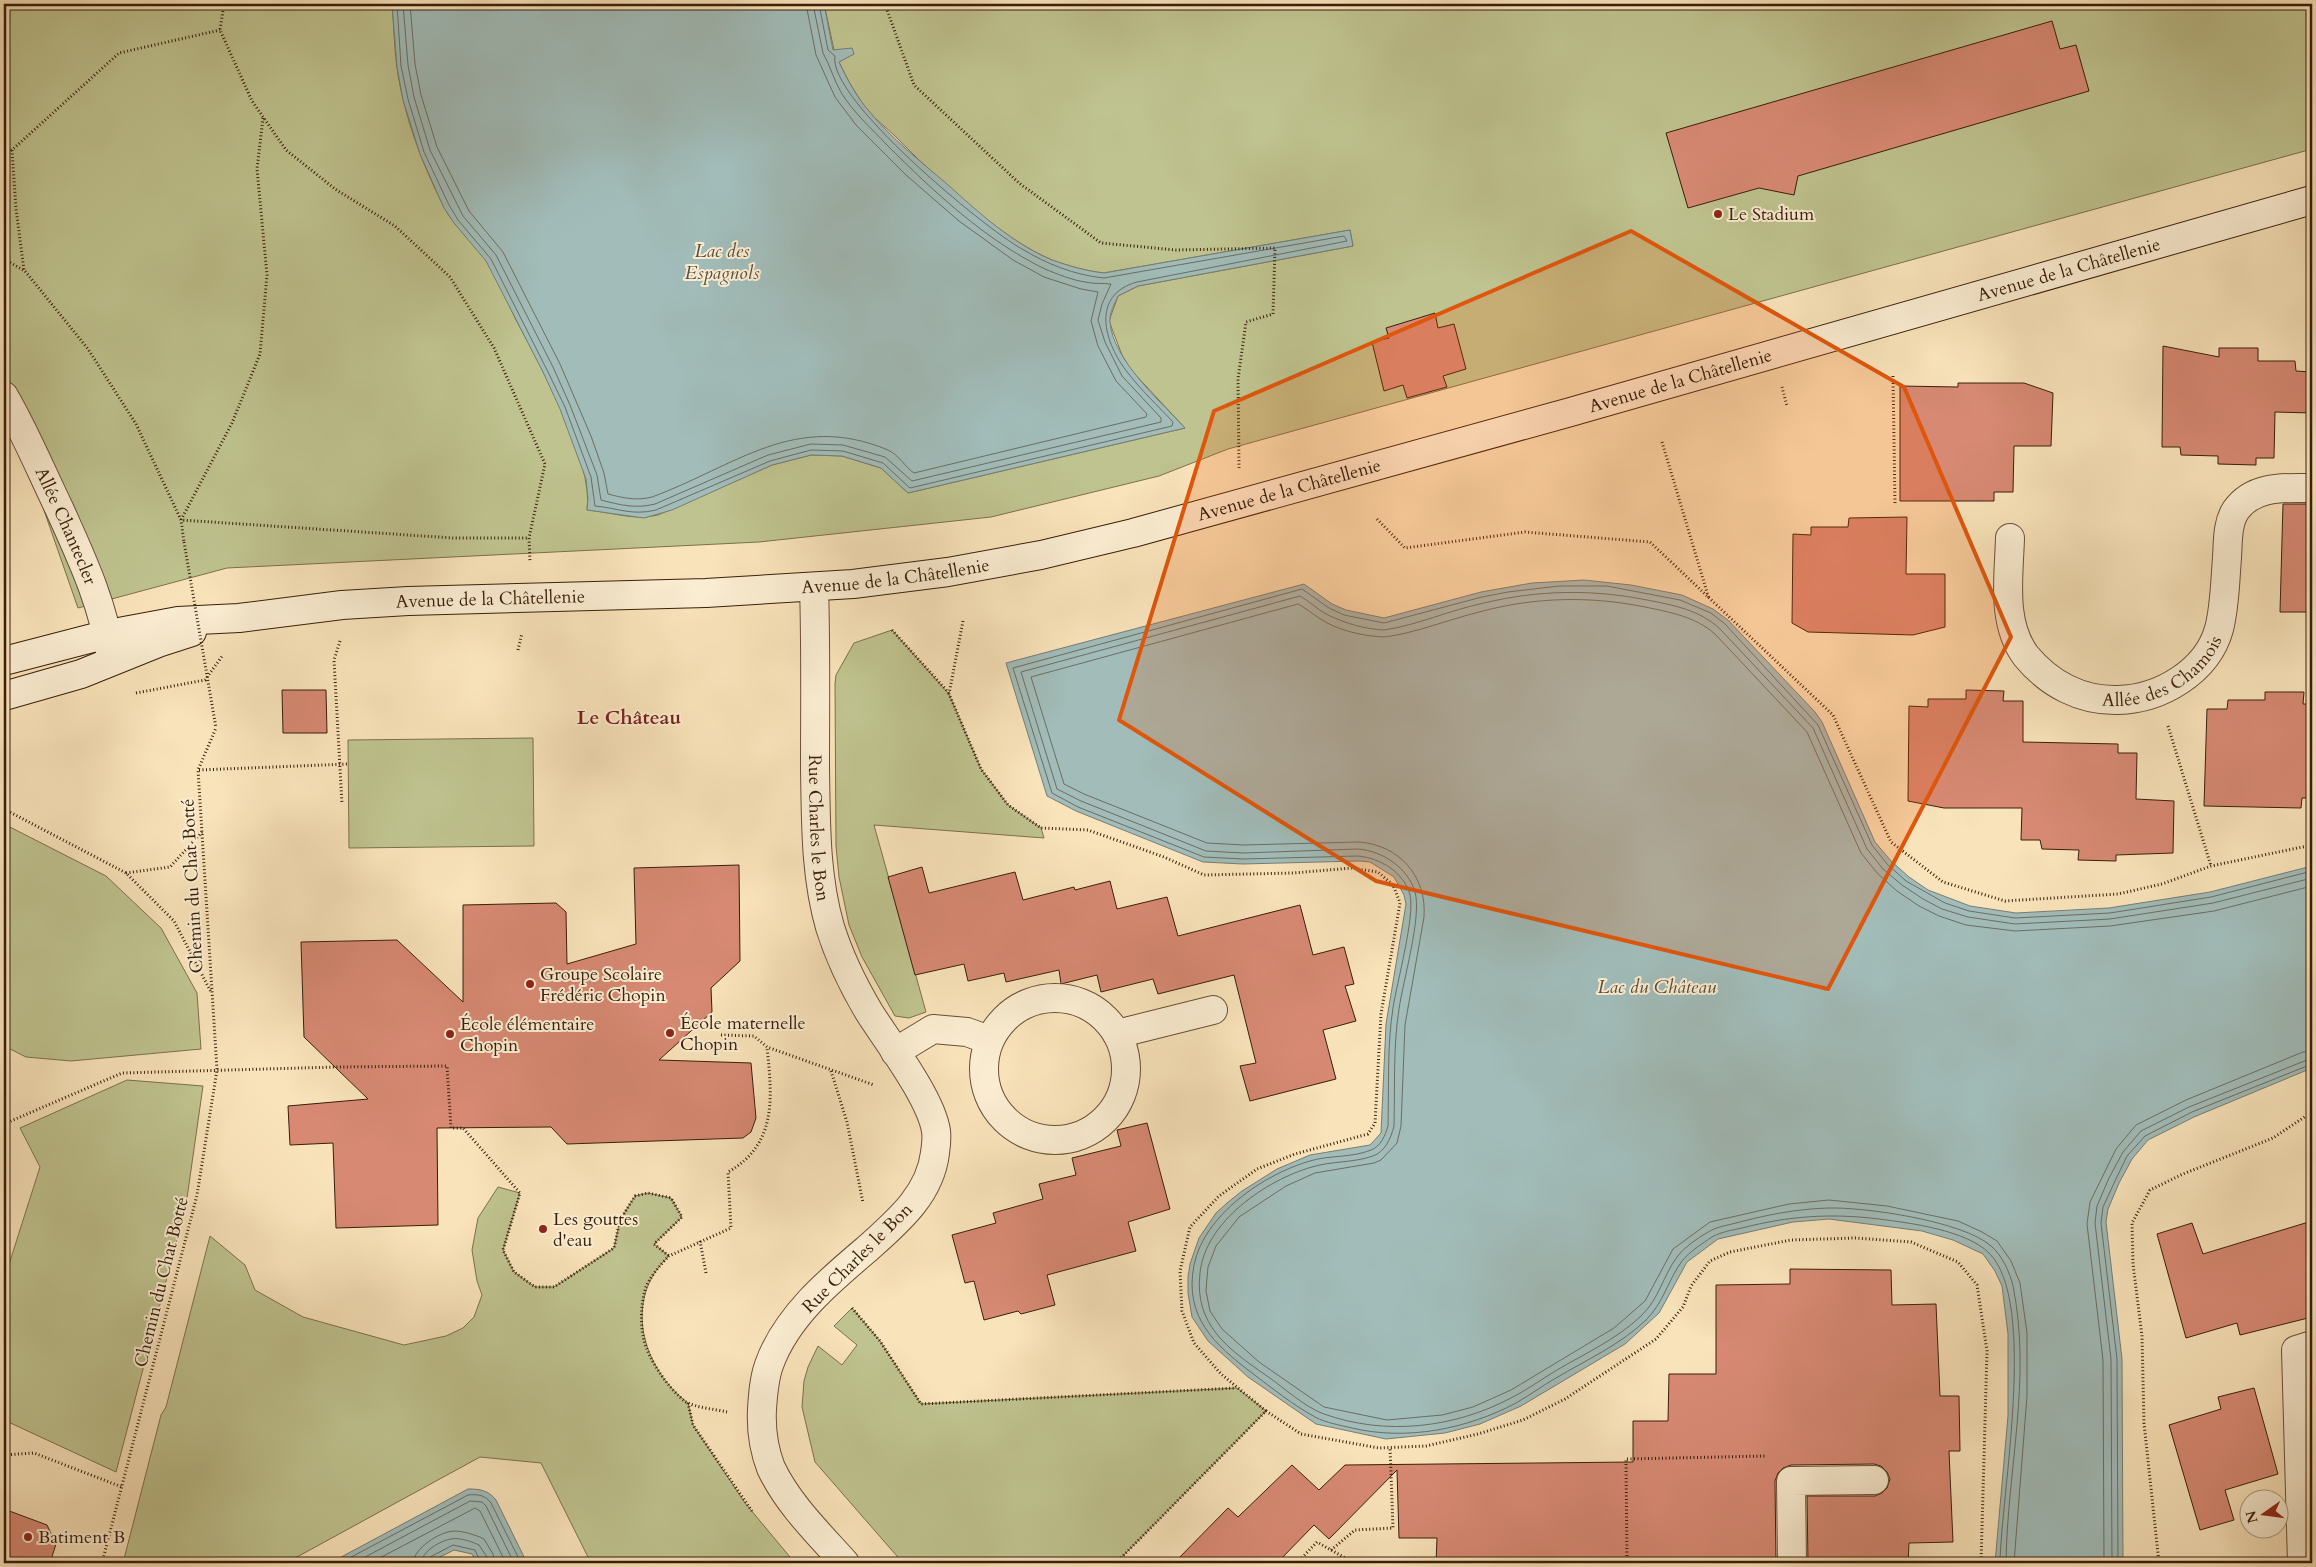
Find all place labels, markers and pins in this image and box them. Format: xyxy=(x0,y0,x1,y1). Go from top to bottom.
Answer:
place label: Le Stadium xyxy=(1728,202,1815,227)
marker: Le Stadium xyxy=(1712,208,1724,220)
place label: Groupe Scolaire Frédéric Chopin xyxy=(540,962,666,1008)
marker: Groupe Scolaire Frédéric Chopin xyxy=(524,978,536,990)
place label: École maternelle Chopin xyxy=(680,1011,806,1057)
place label: École élémentaire Chopin xyxy=(460,1012,594,1058)
marker: École maternelle Chopin xyxy=(664,1027,676,1039)
marker: École élémentaire Chopin xyxy=(444,1028,456,1040)
place label: Les gouttes d'eau xyxy=(553,1207,638,1253)
marker: Les gouttes d'eau xyxy=(537,1223,549,1235)
place label: Batiment B xyxy=(38,1525,125,1550)
marker: Batiment B xyxy=(22,1531,34,1543)

